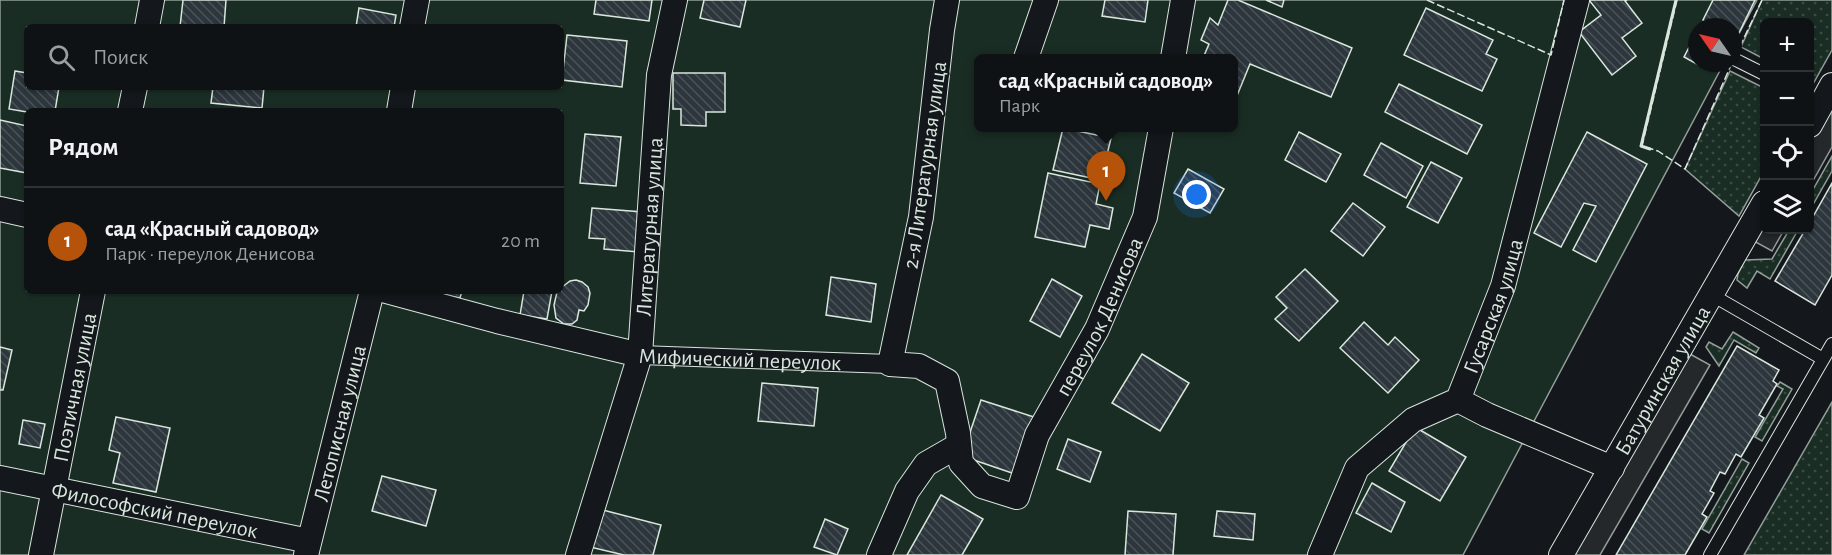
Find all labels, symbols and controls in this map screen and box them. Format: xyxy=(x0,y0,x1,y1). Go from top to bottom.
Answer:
north arrow xyxy=(1688,18,1742,72)
map controls xyxy=(1760,18,1814,234)
button: + xyxy=(1760,18,1814,72)
search box xyxy=(24,24,564,90)
icon: search xyxy=(45,41,78,74)
text: Поиск xyxy=(93,46,148,68)
popup xyxy=(974,54,1238,132)
street label: 2-я Литературная улица xyxy=(900,60,950,270)
text: сад «Красный садовод» xyxy=(999,70,1213,92)
button: − xyxy=(1760,72,1814,126)
text: Парк xyxy=(999,96,1040,116)
button: locate xyxy=(1760,126,1814,180)
text: Рядом xyxy=(48,134,119,160)
street label: Литературная улица xyxy=(633,137,667,317)
pin: 1 xyxy=(1086,152,1126,201)
your location xyxy=(1182,180,1211,209)
button: layers xyxy=(1760,180,1814,234)
text: сад «Красный садовод» xyxy=(105,218,319,240)
text: 1 xyxy=(64,231,71,251)
text: 20 m xyxy=(501,231,540,251)
street label: переулок Денисова xyxy=(1052,234,1147,400)
street label: Гусарская улица xyxy=(1460,236,1527,377)
text: Парк · переулок Денисова xyxy=(105,244,315,264)
street label: Батуринская улица xyxy=(1611,302,1714,459)
street label: Поэтичная улица xyxy=(50,311,100,464)
street label: Летописная улица xyxy=(310,343,370,504)
street label: Мифический переулок xyxy=(638,345,842,374)
street label: Философский переулок xyxy=(50,479,260,542)

